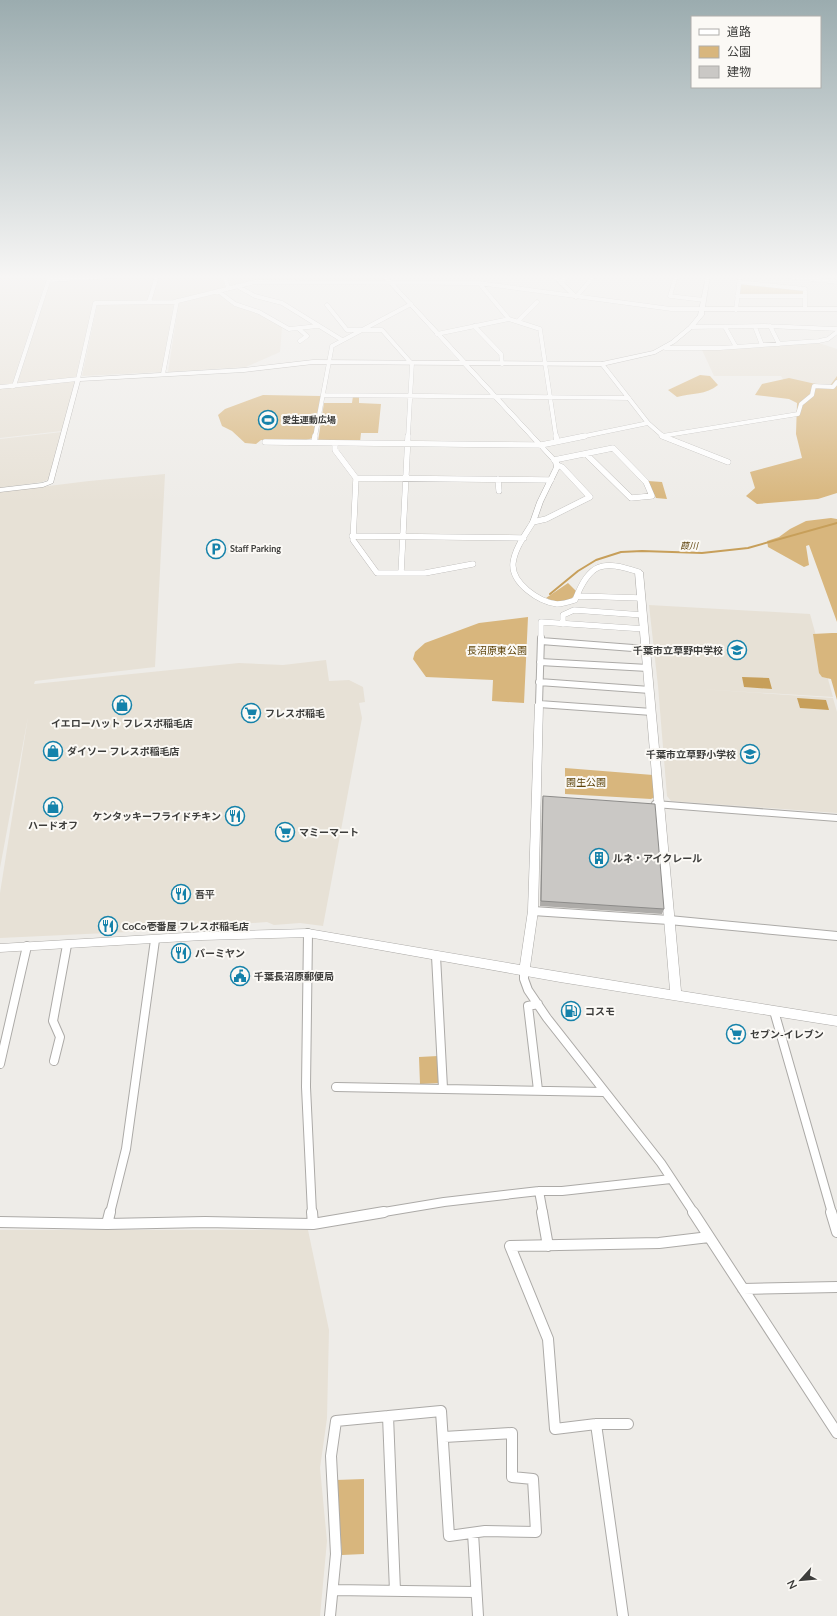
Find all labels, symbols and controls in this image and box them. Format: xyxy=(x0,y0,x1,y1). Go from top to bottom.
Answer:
legend xyxy=(691,16,821,88)
text: 道路 xyxy=(727,24,751,39)
text: 公園 xyxy=(727,44,751,59)
text: 建物 xyxy=(727,64,751,79)
sports icon: 愛生運動広場 xyxy=(257,409,279,431)
place label: 愛生運動広場 xyxy=(282,414,336,425)
parking icon: Staff Parking xyxy=(205,538,227,560)
water label: 葭川 xyxy=(680,540,699,551)
place label: Staff Parking xyxy=(230,543,281,554)
school or university icon: 千葉市立草野中学校 xyxy=(726,639,748,661)
park label: 長沼原東公園 xyxy=(467,644,527,656)
place label: 千葉市立草野中学校 xyxy=(633,644,723,656)
shop icon: イエローハット フレスポ稲毛店 xyxy=(111,694,133,716)
supermarket icon: フレスポ稲毛 xyxy=(240,702,262,724)
place label: フレスポ稲毛 xyxy=(265,707,325,719)
place label: イエローハット フレスポ稲毛店 xyxy=(51,717,193,729)
shop icon: ダイソー フレスポ稲毛店 xyxy=(42,740,64,762)
school or university icon: 千葉市立草野小学校 xyxy=(739,743,761,765)
place label: ダイソー フレスポ稲毛店 xyxy=(67,745,179,757)
place label: 千葉市立草野小学校 xyxy=(646,748,736,760)
park label: 園生公園 xyxy=(566,776,606,788)
shop icon: ハードオフ xyxy=(42,796,64,818)
restaurant icon: ケンタッキーフライドチキン xyxy=(224,805,246,827)
place label: ケンタッキーフライドチキン xyxy=(92,810,221,822)
place label: ハードオフ xyxy=(28,819,78,831)
supermarket icon: マミーマート xyxy=(274,821,296,843)
place label: マミーマート xyxy=(299,826,359,838)
building icon: ルネ・アイクレール xyxy=(588,847,610,869)
place label: ルネ・アイクレール xyxy=(613,852,702,864)
restaurant icon: 吾平 xyxy=(170,883,192,905)
place label: 吾平 xyxy=(195,888,215,900)
restaurant icon: CoCo壱番屋 フレスポ稲毛店 xyxy=(97,915,119,937)
place label: CoCo壱番屋 フレスポ稲毛店 xyxy=(122,920,249,932)
restaurant icon: バーミヤン xyxy=(170,942,192,964)
place label: バーミヤン xyxy=(195,947,245,959)
public building icon: 千葉長沼原郵便局 xyxy=(229,965,251,987)
place label: 千葉長沼原郵便局 xyxy=(254,970,334,982)
fuel station icon: コスモ xyxy=(560,1000,582,1022)
place label: コスモ xyxy=(585,1005,615,1017)
supermarket icon: セブン-イレブン xyxy=(725,1023,747,1045)
place label: セブン-イレブン xyxy=(750,1028,824,1040)
north arrow xyxy=(781,1560,821,1600)
text: N xyxy=(784,1578,799,1591)

